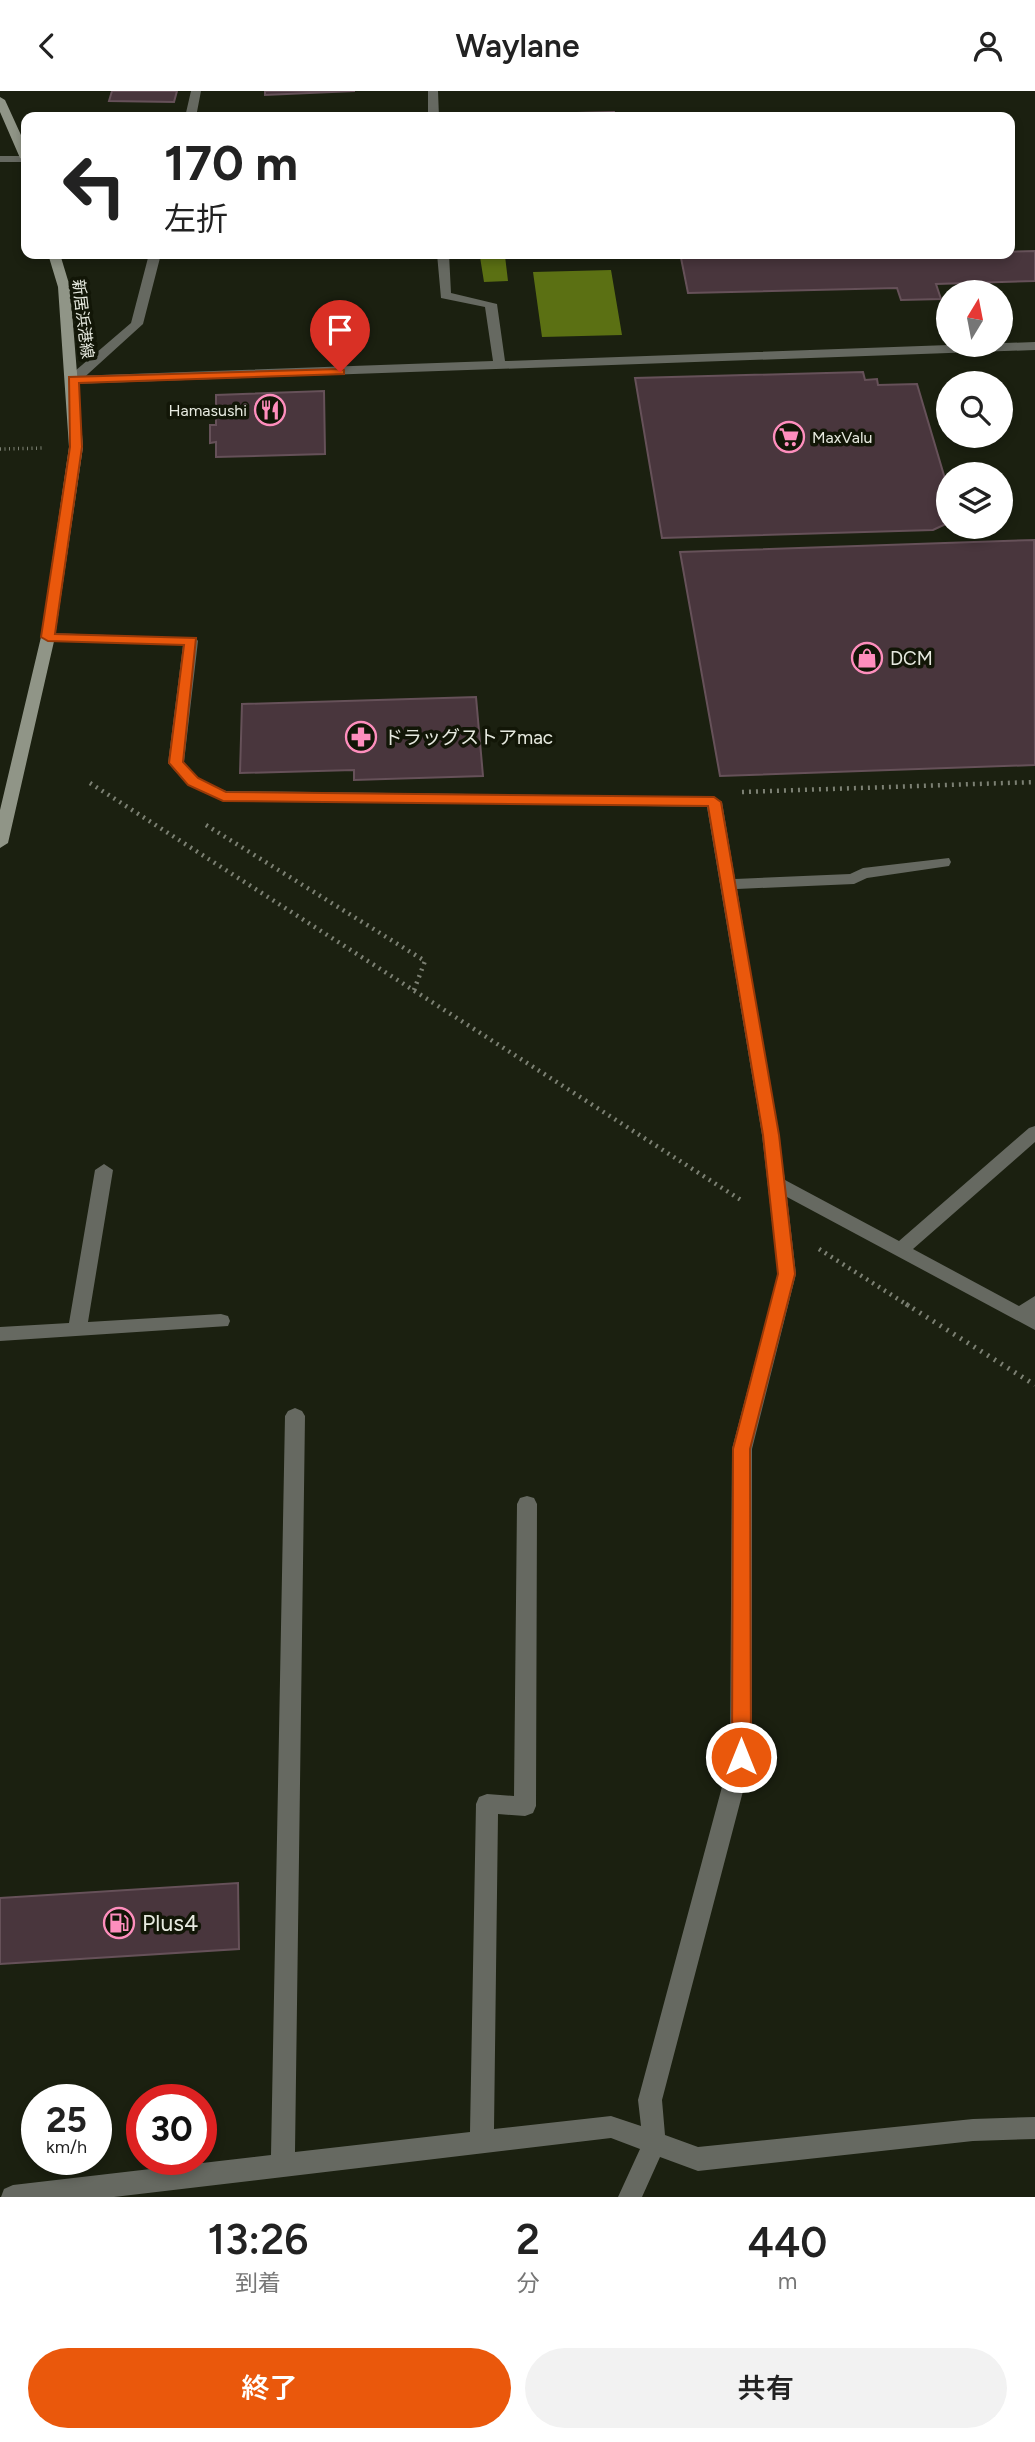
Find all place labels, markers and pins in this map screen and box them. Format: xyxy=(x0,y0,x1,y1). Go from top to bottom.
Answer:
pin xyxy=(310,300,370,372)
restaurant icon: Hamasushi xyxy=(253,393,287,427)
place label: Hamasushi xyxy=(169,401,247,420)
supermarket icon: MaxValu xyxy=(772,420,806,454)
place label: MaxValu xyxy=(812,428,872,447)
shop icon: DCM xyxy=(850,641,884,675)
place label: DCM xyxy=(890,647,933,670)
pharmacy icon: ドラッグストアmac xyxy=(344,720,378,754)
place label: ドラッグストアmac xyxy=(384,726,553,749)
fuel station icon: Plus4 xyxy=(102,1906,136,1940)
place label: Plus4 xyxy=(142,1909,198,1937)

